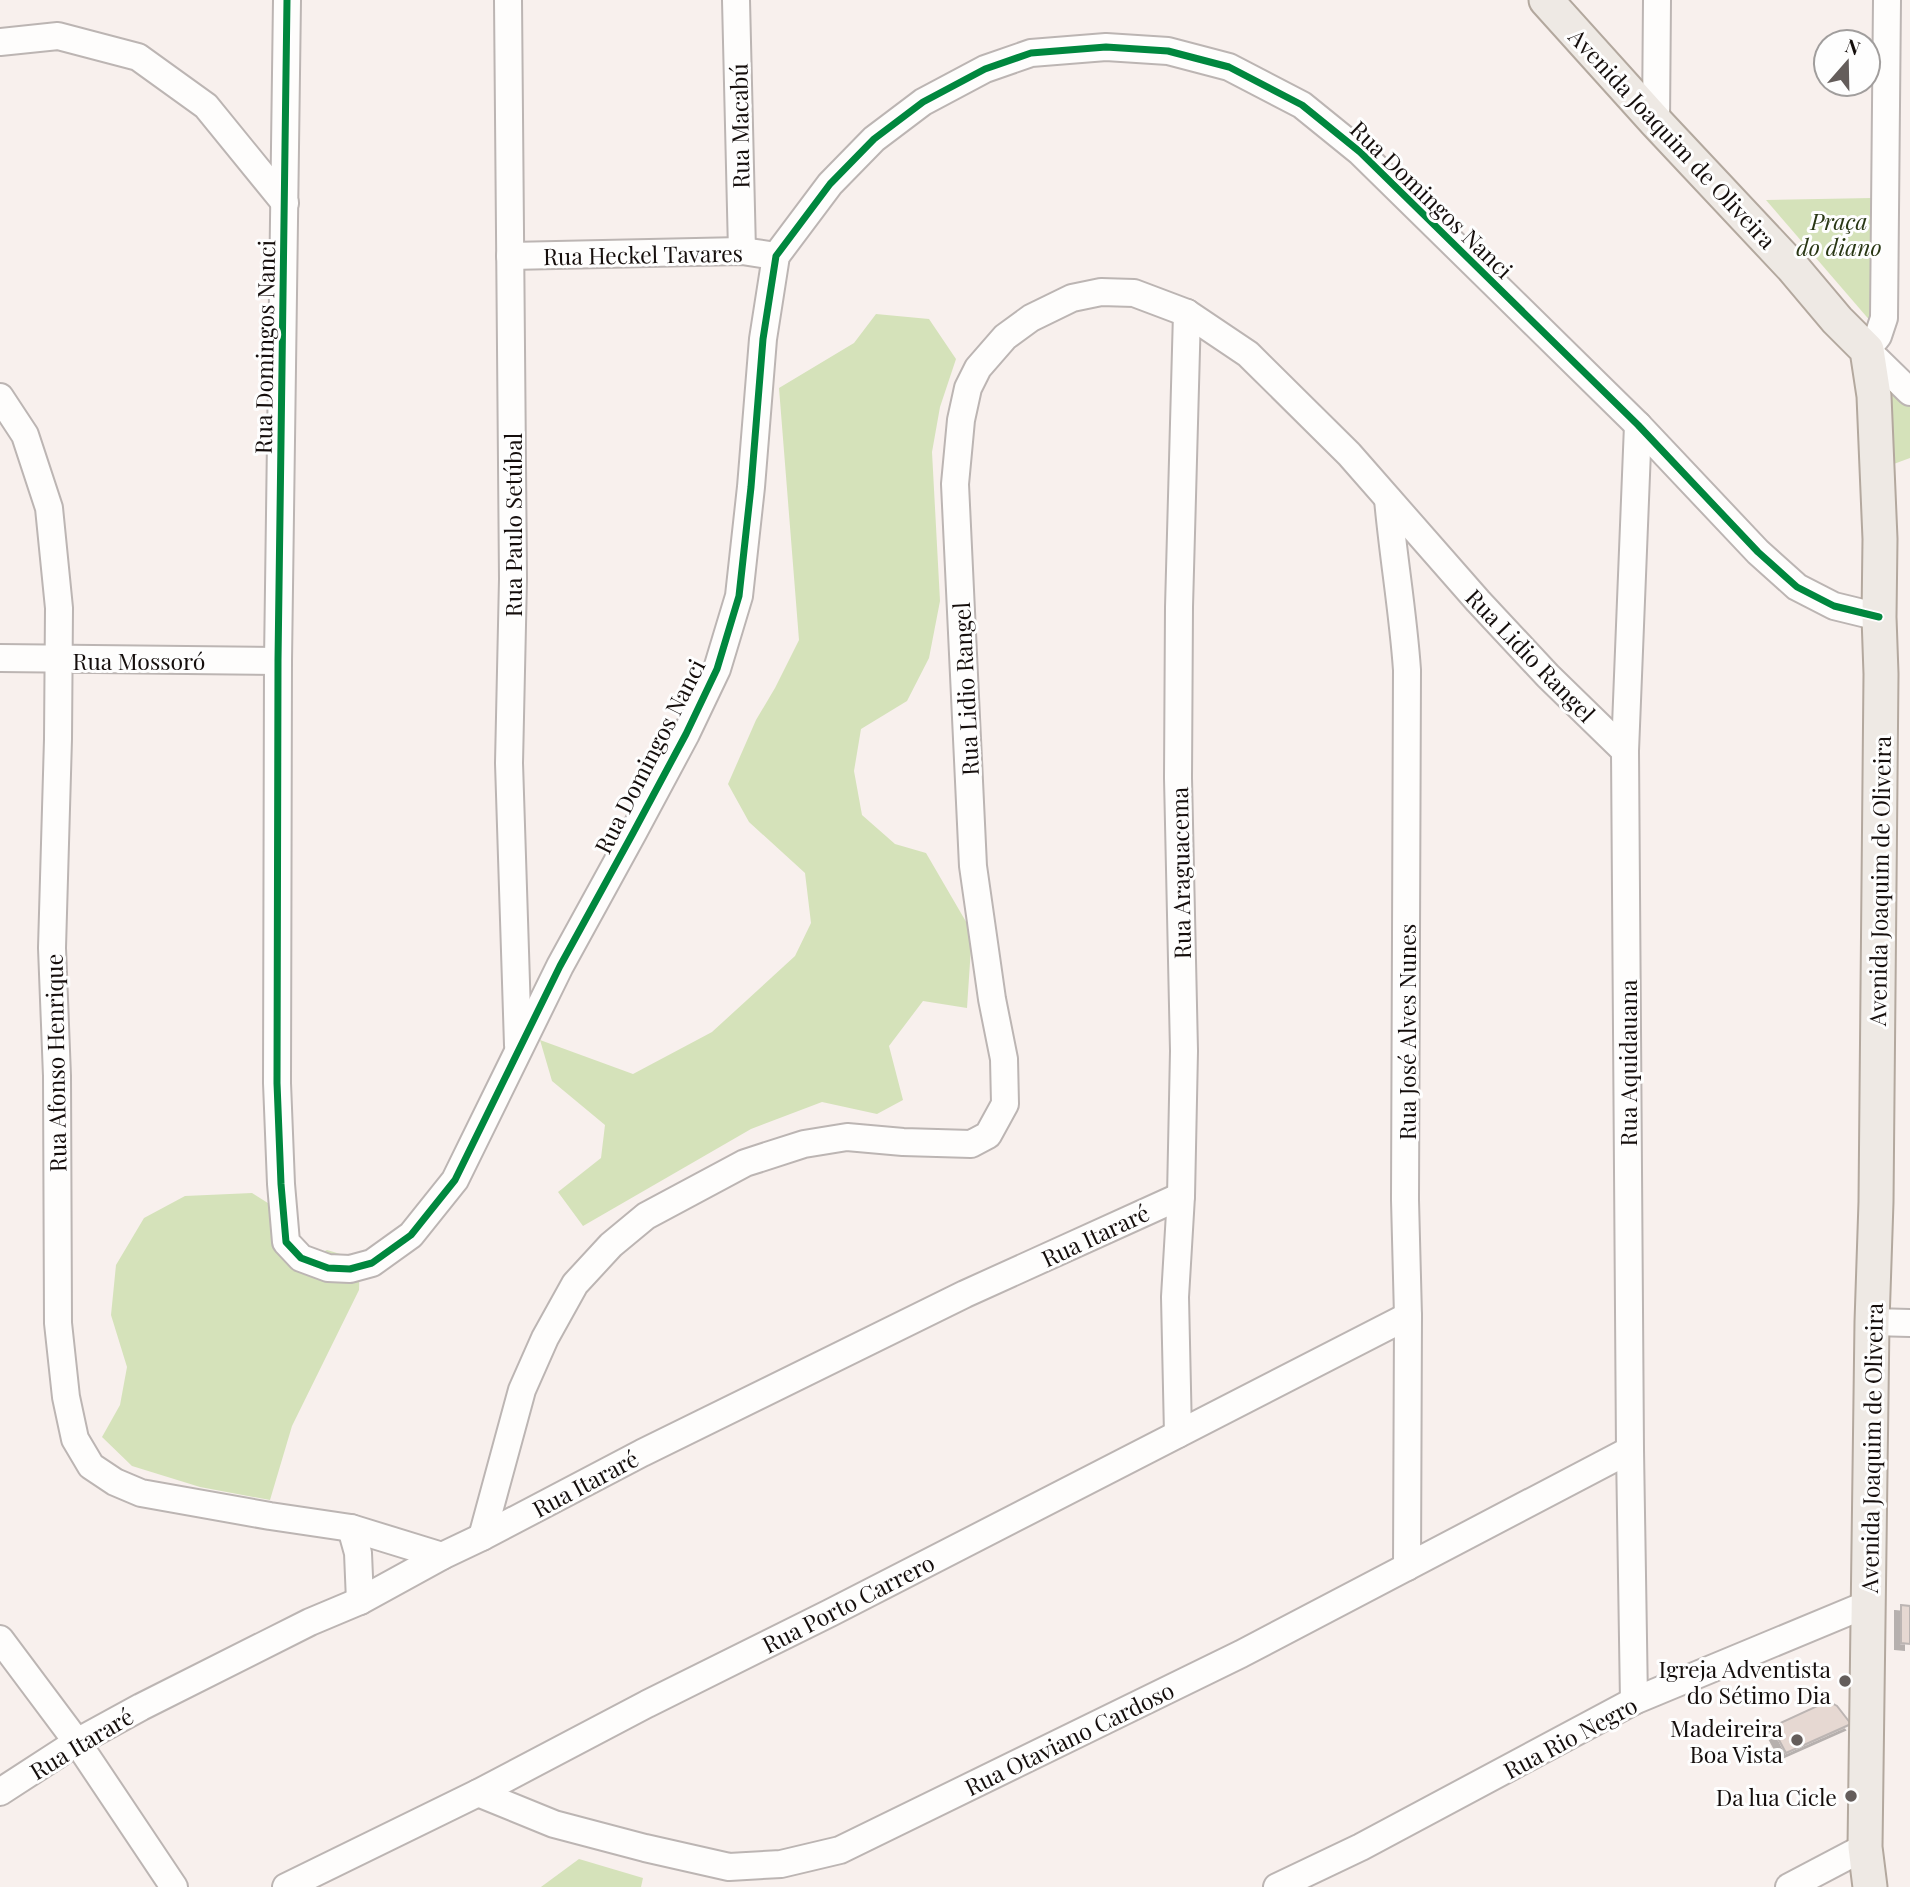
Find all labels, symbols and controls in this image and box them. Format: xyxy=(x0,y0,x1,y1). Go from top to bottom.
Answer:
street label: Avenida Joaquim de Oliveira xyxy=(1562,21,1784,255)
north arrow xyxy=(1812,28,1882,98)
text: N xyxy=(1842,32,1864,61)
street label: Rua Macabú xyxy=(722,63,756,189)
street label: Rua Domingos Nanci xyxy=(1344,113,1520,285)
park label: Praça do diano xyxy=(1796,205,1882,262)
street label: Rua Heckel Tavares xyxy=(543,237,743,271)
street label: Rua Domingos Nanci xyxy=(247,239,281,454)
street label: Rua Paulo Setúbal xyxy=(497,432,528,617)
street label: Rua Lidio Rangel xyxy=(1459,582,1603,729)
street label: Rua Lidio Rangel xyxy=(945,601,985,777)
street label: Rua Mossoró xyxy=(73,645,205,676)
street label: Rua Domingos Nanci xyxy=(587,653,712,859)
street label: Avenida Joaquim de Oliveira xyxy=(1861,735,1897,1027)
street label: Rua Araguacema xyxy=(1163,786,1197,959)
street label: Rua José Alves Nunes xyxy=(1391,924,1422,1140)
street label: Rua Afonso Henrique xyxy=(38,954,72,1172)
street label: Rua Aquidauana xyxy=(1612,979,1643,1146)
street label: Rua Itararé xyxy=(1036,1197,1154,1273)
street label: Avenida Joaquim de Oliveira xyxy=(1853,1302,1889,1594)
street label: Rua Itararé xyxy=(527,1442,643,1524)
street label: Rua Porto Carrero xyxy=(757,1546,939,1660)
place label: Igreja Adventista do Sétimo Dia xyxy=(1659,1653,1832,1710)
marker: Igreja Adventista do Sétimo Dia xyxy=(1837,1673,1853,1689)
street label: Rua Otaviano Cardoso xyxy=(959,1674,1179,1802)
street label: Rua Rio Negro xyxy=(1498,1689,1642,1785)
street label: Rua Itararé xyxy=(24,1700,138,1786)
place label: Madeireira Boa Vista xyxy=(1670,1712,1784,1769)
marker: Madeireira Boa Vista xyxy=(1789,1732,1805,1748)
place label: Da lua Cicle xyxy=(1716,1781,1837,1812)
marker: Da lua Cicle xyxy=(1843,1788,1859,1804)

